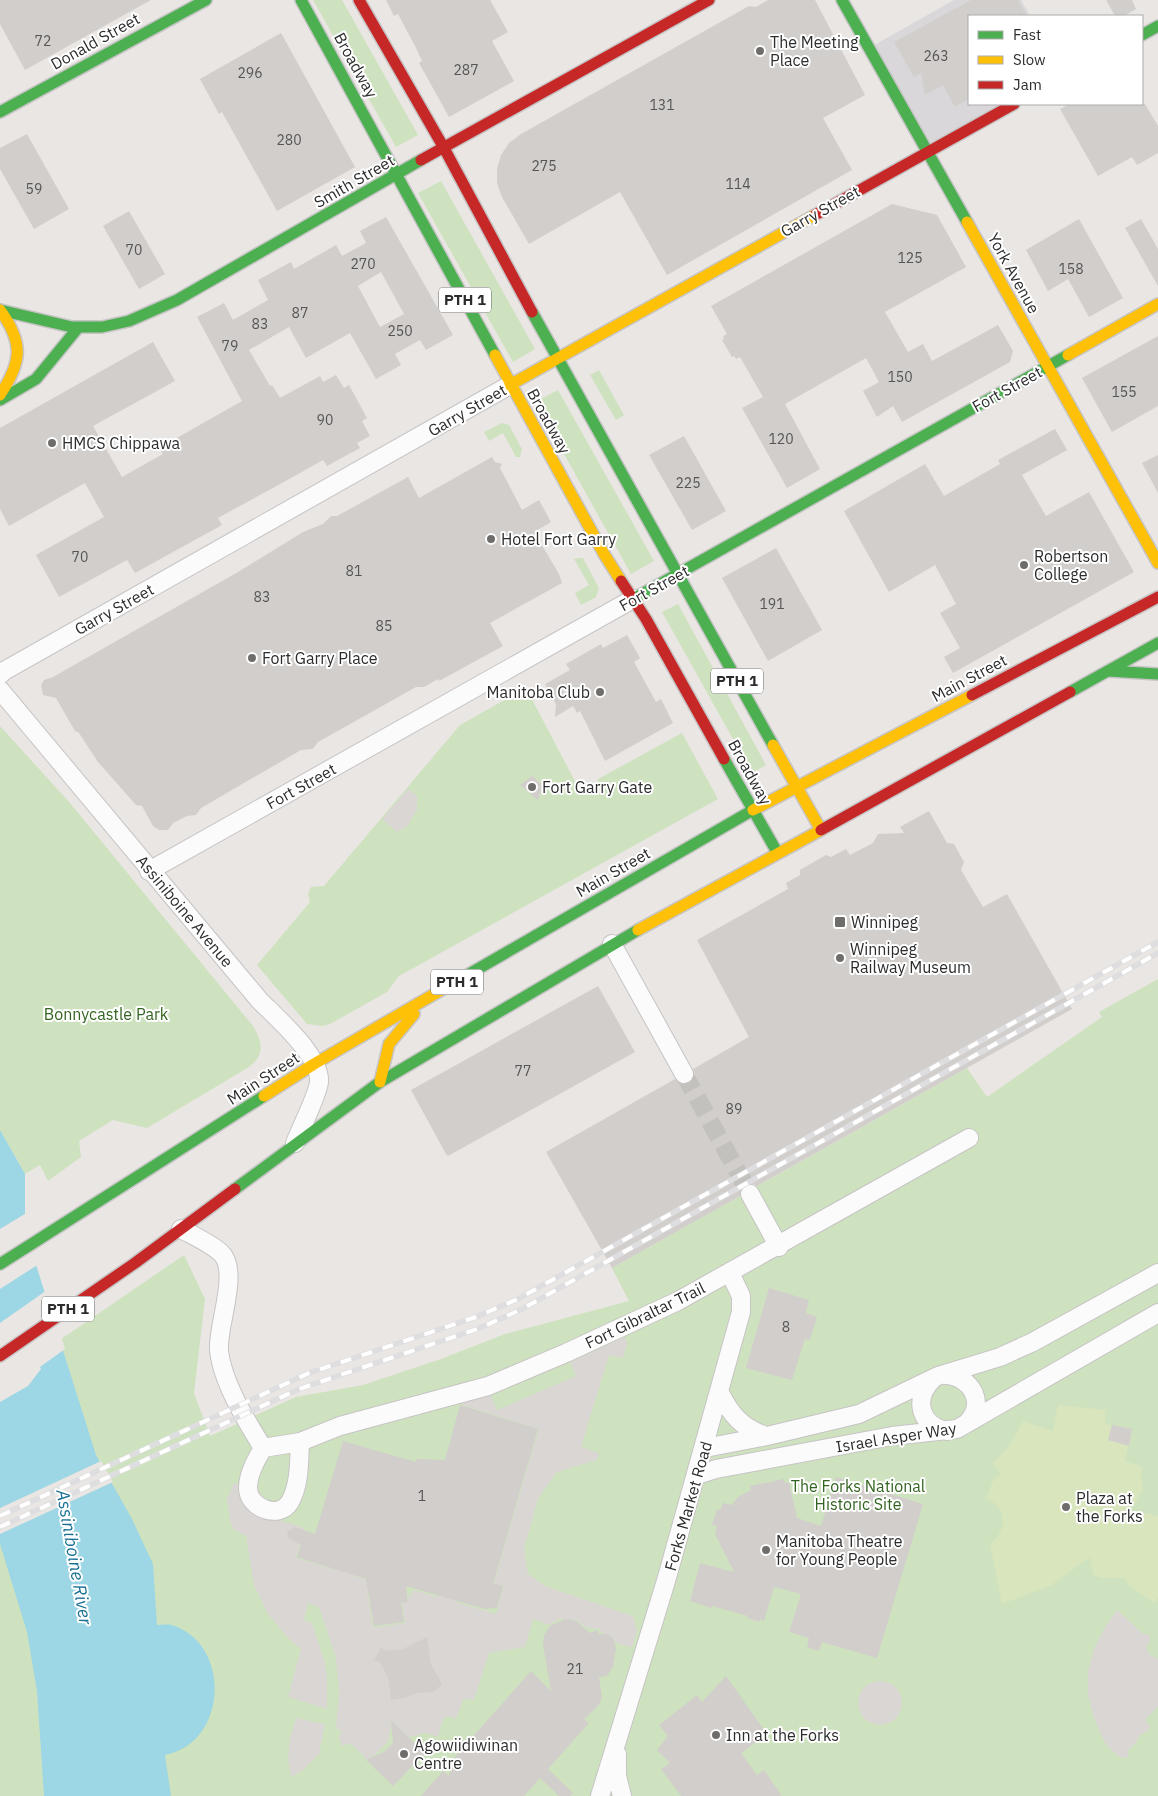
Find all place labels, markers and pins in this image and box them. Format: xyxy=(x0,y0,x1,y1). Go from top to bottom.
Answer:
place label: The Meeting Place xyxy=(770,32,859,70)
marker: The Meeting Place xyxy=(754,45,766,57)
place label: HMCS Chippawa xyxy=(62,433,181,453)
marker: HMCS Chippawa xyxy=(46,437,58,449)
place label: Hotel Fort Garry xyxy=(501,529,616,549)
marker: Hotel Fort Garry xyxy=(485,533,497,545)
place label: Robertson College xyxy=(1034,546,1108,584)
marker: Robertson College xyxy=(1018,559,1030,571)
place label: Fort Garry Place xyxy=(262,648,378,668)
marker: Fort Garry Place xyxy=(246,652,258,664)
place label: Manitoba Club xyxy=(487,682,590,702)
marker: Manitoba Club xyxy=(594,686,606,698)
place label: Fort Garry Gate xyxy=(542,777,652,797)
marker: Fort Garry Gate xyxy=(526,781,538,793)
place label: Winnipeg xyxy=(851,912,918,932)
marker: Winnipeg xyxy=(833,915,847,929)
place label: Winnipeg Railway Museum xyxy=(850,939,971,977)
marker: Winnipeg Railway Museum xyxy=(834,952,846,964)
place label: Plaza at the Forks xyxy=(1076,1488,1143,1526)
marker: Plaza at the Forks xyxy=(1060,1501,1072,1513)
place label: Manitoba Theatre for Young People xyxy=(776,1531,903,1569)
marker: Manitoba Theatre for Young People xyxy=(760,1544,772,1556)
place label: Inn at the Forks xyxy=(726,1725,839,1745)
marker: Inn at the Forks xyxy=(710,1729,722,1741)
place label: Agowiidiwinan Centre xyxy=(414,1735,518,1773)
marker: Agowiidiwinan Centre xyxy=(398,1748,410,1760)

